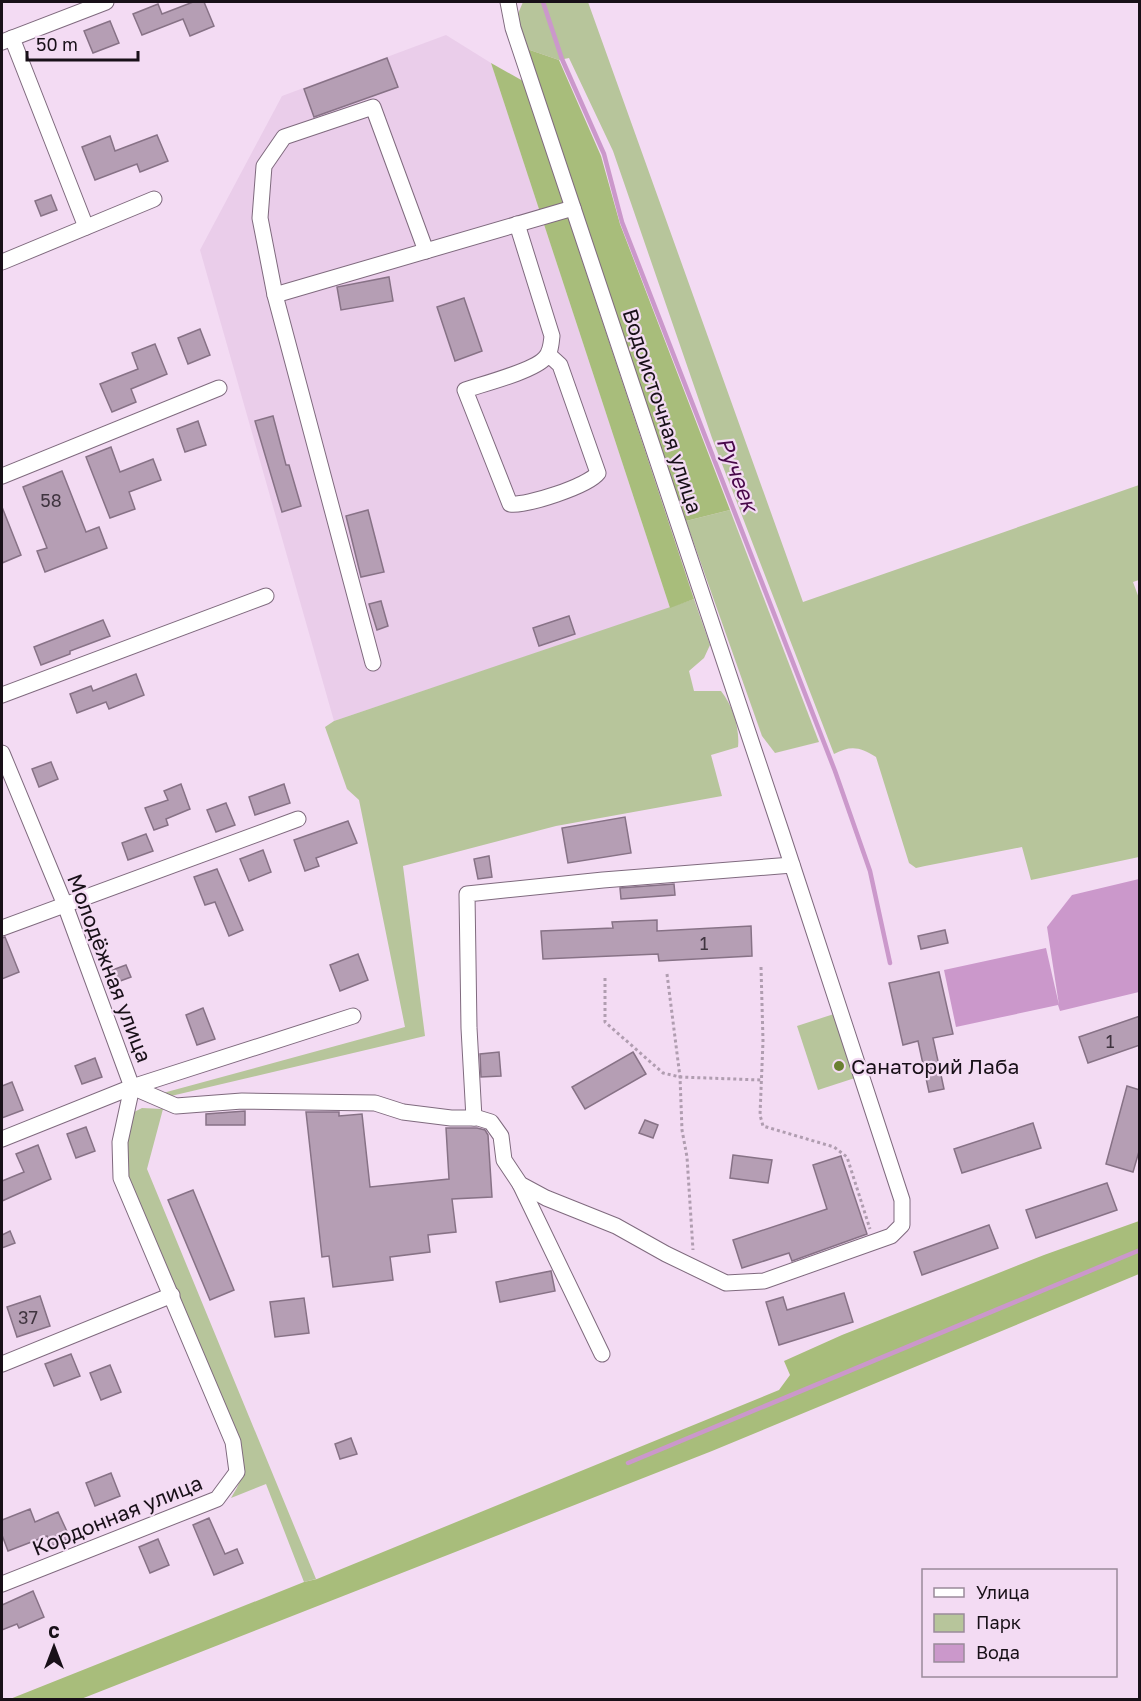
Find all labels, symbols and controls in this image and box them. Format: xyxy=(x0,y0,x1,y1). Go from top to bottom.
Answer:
scale bar xyxy=(27,24,138,62)
text: 50 m xyxy=(36,33,78,55)
street label: Водоисточная улица xyxy=(618,305,708,517)
water label: Ручеек xyxy=(711,433,765,517)
house number: 58 xyxy=(40,489,62,511)
street label: Молодёжная улица xyxy=(62,870,158,1066)
house number: 1 xyxy=(700,932,709,954)
house number: 1 xyxy=(1106,1030,1115,1052)
place label: Санаторий Лаба xyxy=(851,1053,1019,1079)
marker: Санаторий Лаба xyxy=(832,1059,846,1073)
house number: 37 xyxy=(18,1306,38,1328)
street label: Кордонная улица xyxy=(28,1469,206,1561)
legend xyxy=(922,1569,1117,1677)
text: Улица xyxy=(976,1581,1030,1603)
text: Парк xyxy=(976,1611,1021,1633)
north arrow xyxy=(24,1617,84,1677)
text: С xyxy=(48,1622,60,1642)
text: Вода xyxy=(976,1641,1020,1663)

